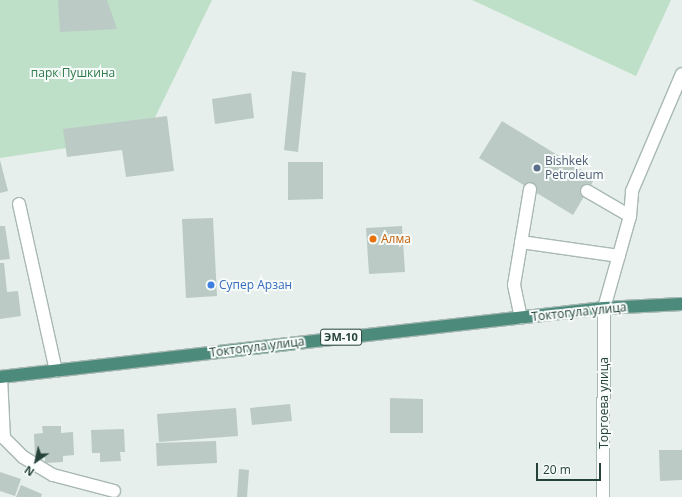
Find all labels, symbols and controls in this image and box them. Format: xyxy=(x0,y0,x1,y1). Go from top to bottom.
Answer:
park label: парк Пушкина xyxy=(31,66,115,80)
place label: Bishkek Petroleum xyxy=(545,154,604,182)
marker: Bishkek Petroleum xyxy=(532,163,542,173)
place label: Алма xyxy=(381,232,411,246)
marker: Алма xyxy=(368,234,378,244)
place label: Супер Арзан xyxy=(219,278,292,292)
marker: Супер Арзан xyxy=(206,280,216,290)
street label: Токтогула улица xyxy=(531,300,627,324)
road number: ЭМ-10 xyxy=(320,328,362,346)
street label: Токтогула улица xyxy=(209,334,305,360)
street label: Торгоева улица xyxy=(597,357,611,449)
north arrow xyxy=(16,441,56,481)
scale bar xyxy=(538,455,603,481)
text: 20 m xyxy=(543,461,571,478)
text: N xyxy=(21,463,37,480)

